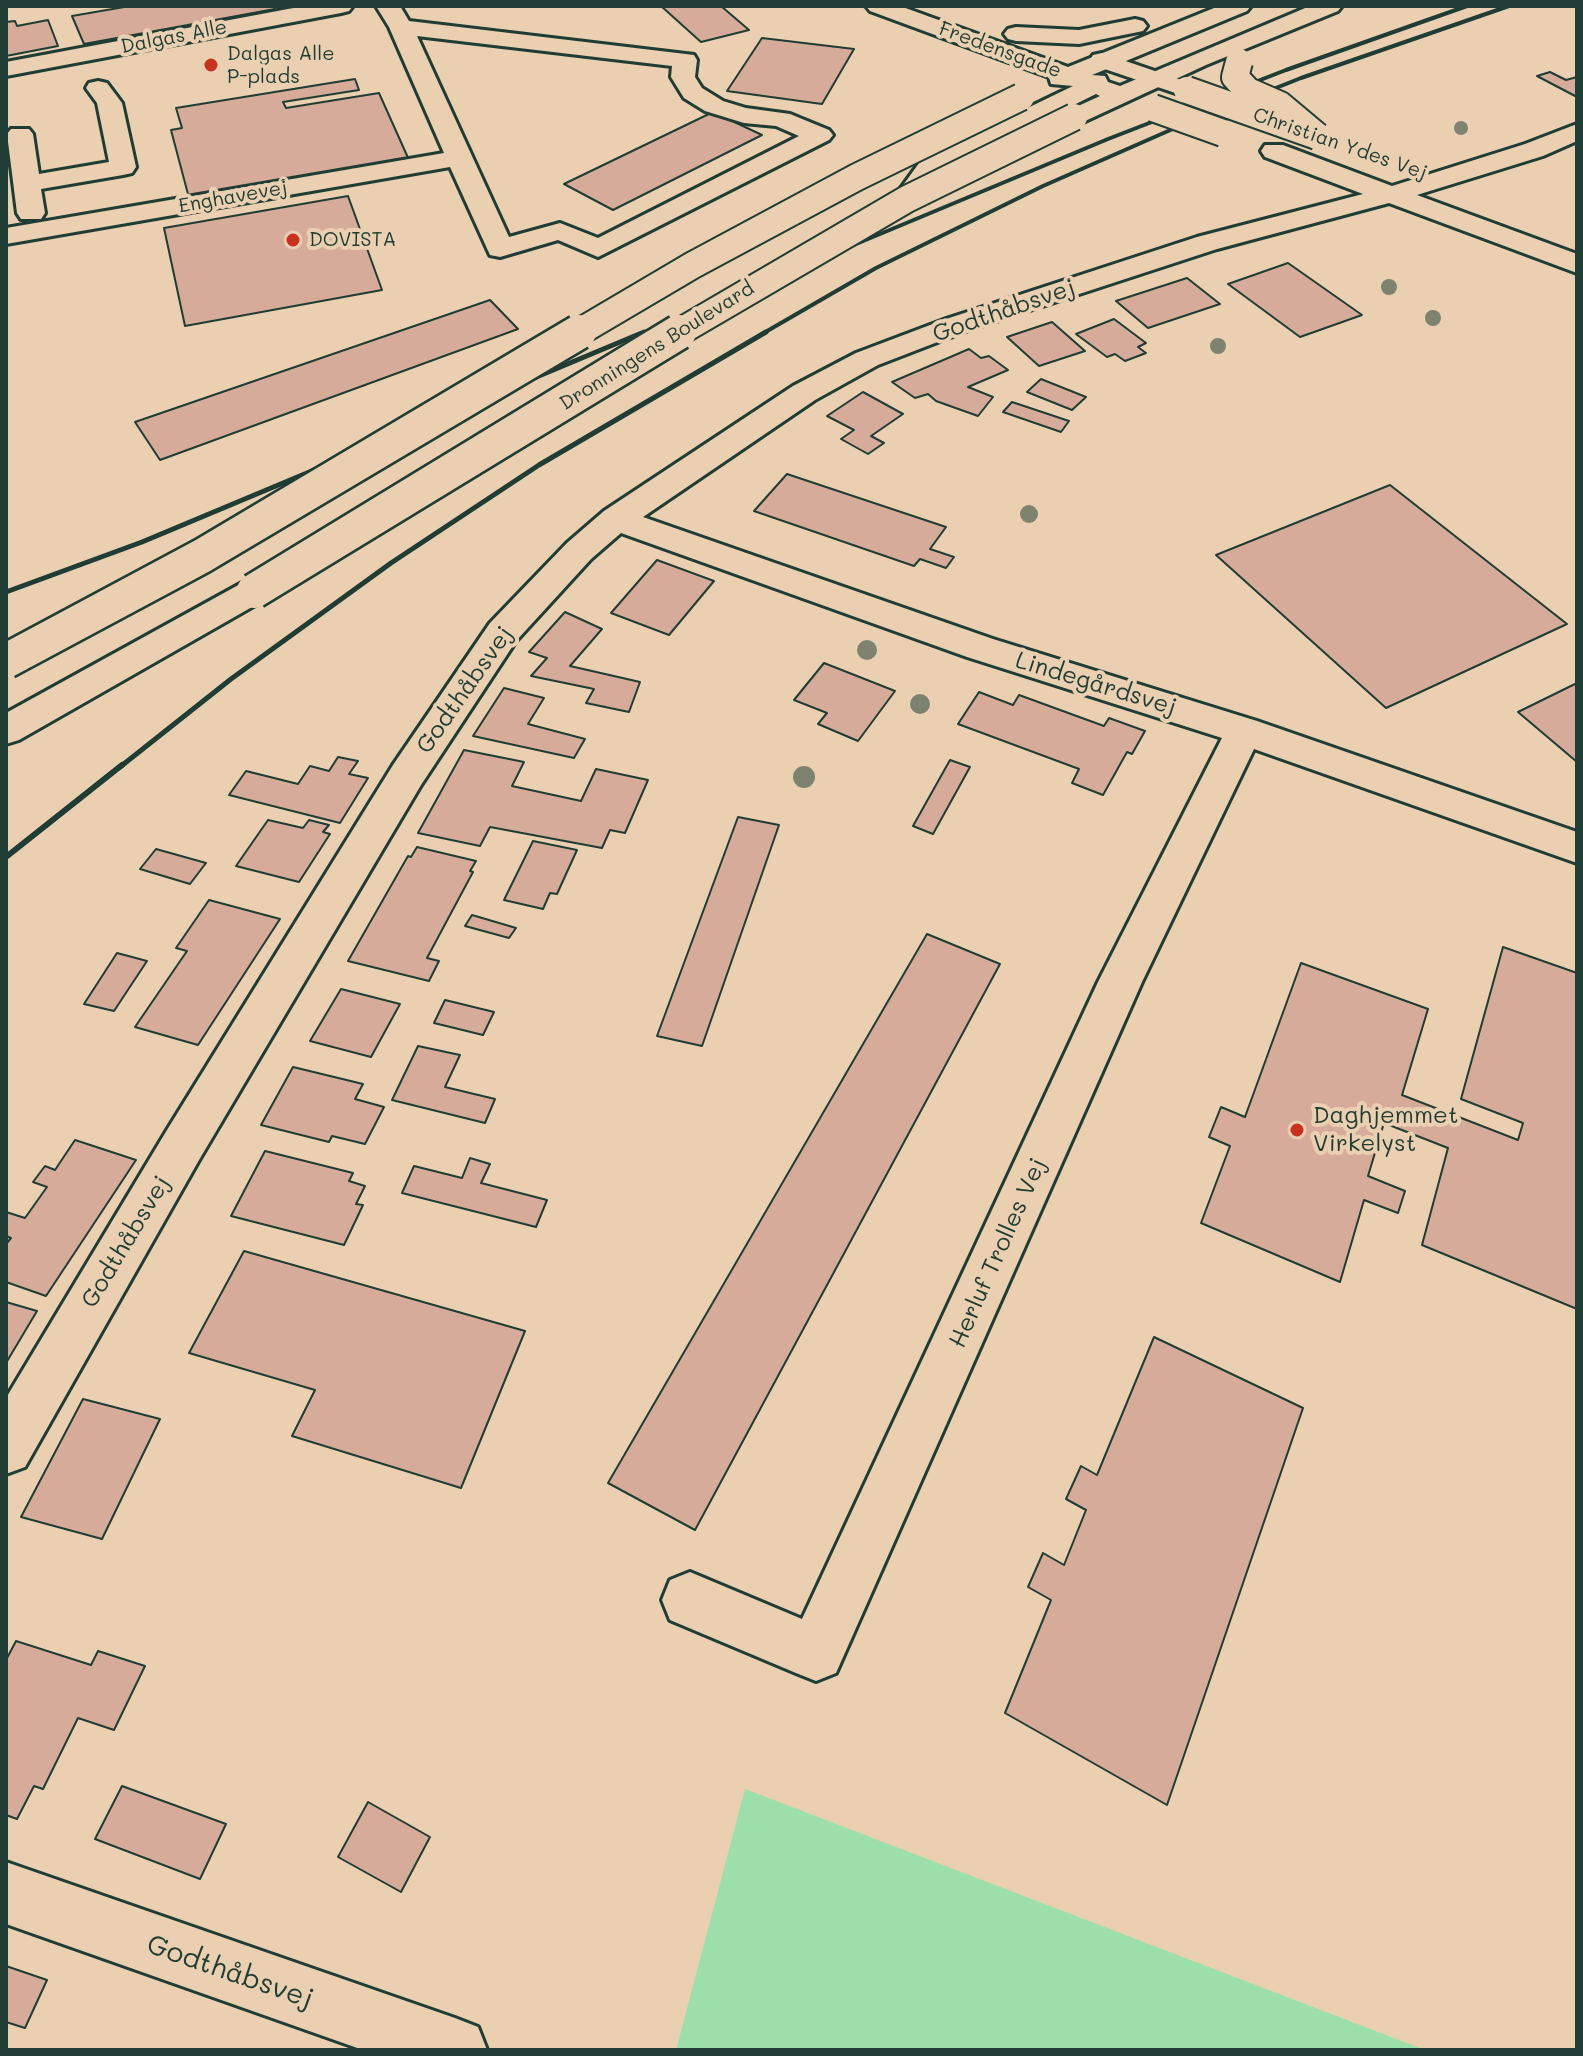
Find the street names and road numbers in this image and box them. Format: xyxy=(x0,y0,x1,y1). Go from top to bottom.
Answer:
street label: Dalgas Alle xyxy=(119,15,229,59)
street label: Fredensgade xyxy=(935,17,1065,83)
street label: Christian Ydes Vej xyxy=(1250,103,1430,185)
street label: Enghavevej xyxy=(176,176,290,218)
street label: Godthåbsvej xyxy=(929,273,1079,349)
street label: Dronningens Boulevard xyxy=(555,276,759,416)
street label: Godthåbsvej xyxy=(411,621,519,759)
street label: Lindegårdsvej xyxy=(1012,646,1180,722)
street label: Herluf Trolles Vej xyxy=(943,1154,1053,1352)
street label: Godthåbsvej xyxy=(75,1171,177,1313)
street label: Godthåbsvej xyxy=(142,1928,318,2016)

